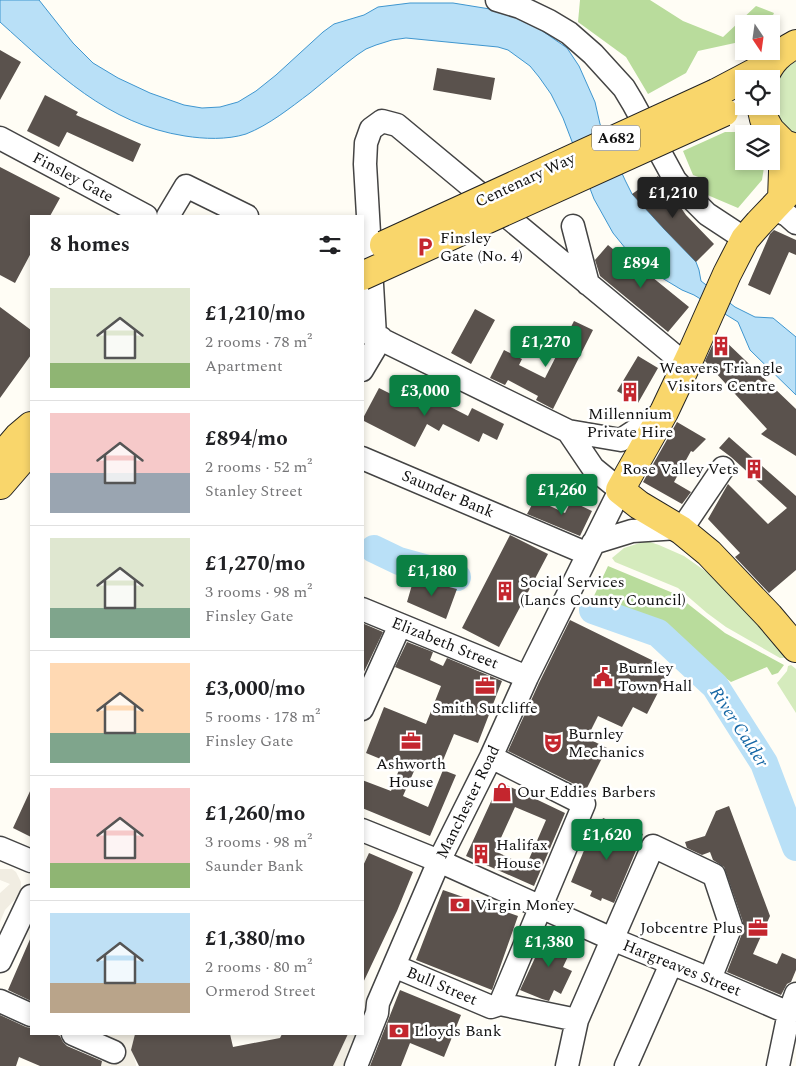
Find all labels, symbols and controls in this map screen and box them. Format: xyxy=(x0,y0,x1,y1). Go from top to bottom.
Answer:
north arrow xyxy=(735,15,780,60)
map controls xyxy=(735,15,780,170)
button: locate xyxy=(735,70,780,115)
button: layers xyxy=(735,125,780,170)
road number: A682 xyxy=(592,126,640,150)
street label: Finsley Gate xyxy=(28,146,118,208)
street label: Centenary Way xyxy=(471,146,580,214)
pin: £1,210 xyxy=(632,176,714,219)
text: £1,210 xyxy=(648,181,698,205)
place label: Finsley Gate (No. 4) xyxy=(440,226,523,268)
text: 8 homes xyxy=(50,229,130,261)
icon: filters xyxy=(316,231,344,259)
parking icon: Finsley Gate (No. 4) xyxy=(414,236,436,258)
pin: £894 xyxy=(611,246,671,289)
text: £894 xyxy=(623,251,659,275)
text: £1,210/mo xyxy=(205,298,305,330)
icon: home xyxy=(90,308,150,368)
pin: £1,270 xyxy=(505,326,587,368)
text: 2 rooms · 78 m² xyxy=(205,330,312,354)
text: £1,270 xyxy=(521,330,571,354)
building icon: Weavers Triangle Visitors Centre xyxy=(710,335,732,357)
text: Apartment xyxy=(205,354,283,378)
place label: Weavers Triangle Visitors Centre xyxy=(659,356,783,398)
pin: £3,000 xyxy=(384,374,466,417)
text: £3,000 xyxy=(400,379,450,403)
building icon: Millennium Private Hire xyxy=(619,381,641,403)
place label: Millennium Private Hire xyxy=(587,402,673,444)
text: £894/mo xyxy=(205,423,288,455)
icon: home xyxy=(90,433,150,493)
text: 2 rooms · 52 m² xyxy=(205,455,312,479)
place label: Rose Valley Vets xyxy=(622,457,739,481)
building icon: Rose Valley Vets xyxy=(743,458,765,480)
street label: Saunder Bank xyxy=(398,464,498,524)
pin: £1,260 xyxy=(521,474,603,516)
text: £1,260 xyxy=(537,478,587,502)
text: Stanley Street xyxy=(205,479,303,503)
text: £1,270/mo xyxy=(205,548,305,580)
pin: £1,180 xyxy=(391,554,473,597)
icon: home xyxy=(90,558,150,618)
text: £1,180 xyxy=(407,559,457,583)
place label: Social Services (Lancs County Council) xyxy=(520,570,686,612)
text: 3 rooms · 98 m² xyxy=(205,580,312,604)
building icon: Social Services (Lancs County Council) xyxy=(494,580,516,602)
text: Finsley Gate xyxy=(205,604,294,628)
street label: Elizabeth Street xyxy=(388,611,502,675)
place label: Burnley Town Hall xyxy=(618,656,692,698)
public building icon: Burnley Town Hall xyxy=(592,666,614,688)
text: £3,000/mo xyxy=(205,673,305,705)
office icon: Smith Sutcliffe xyxy=(474,675,496,697)
water label: River Calder xyxy=(703,681,776,774)
icon: home xyxy=(90,683,150,743)
place label: Smith Sutcliffe xyxy=(432,696,538,720)
text: 5 rooms · 178 m² xyxy=(205,705,320,729)
place label: Burnley Mechanics xyxy=(568,722,645,764)
text: Finsley Gate xyxy=(205,729,294,753)
office icon: Ashworth House xyxy=(400,730,422,752)
theatre icon: Burnley Mechanics xyxy=(542,732,564,754)
street label: Manchester Road xyxy=(430,741,506,863)
place label: Ashworth House xyxy=(376,752,446,794)
place label: Our Eddies Barbers xyxy=(517,780,656,804)
shop icon: Our Eddies Barbers xyxy=(491,781,513,803)
text: £1,260/mo xyxy=(205,798,305,830)
icon: home xyxy=(90,808,150,868)
pin: £1,620 xyxy=(566,818,648,861)
text: £1,620 xyxy=(582,823,632,847)
text: 3 rooms · 98 m² xyxy=(205,830,312,854)
place label: Halifax House xyxy=(496,833,548,875)
building icon: Halifax House xyxy=(470,843,492,865)
text: Saunder Bank xyxy=(205,854,304,878)
place label: Virgin Money xyxy=(475,893,575,917)
bank icon: Virgin Money xyxy=(449,894,471,916)
place label: Jobcentre Plus xyxy=(640,916,743,940)
office icon: Jobcentre Plus xyxy=(747,917,769,939)
text: £1,380/mo xyxy=(205,923,305,955)
pin: £1,380 xyxy=(508,926,590,968)
text: £1,380 xyxy=(524,930,574,954)
icon: home xyxy=(90,933,150,993)
street label: Hargreaves Street xyxy=(619,933,745,1003)
text: 2 rooms · 80 m² xyxy=(205,955,312,979)
street label: Bull Street xyxy=(403,960,481,1012)
text: Ormerod Street xyxy=(205,979,316,1003)
place label: Lloyds Bank xyxy=(414,1019,502,1043)
bank icon: Lloyds Bank xyxy=(388,1020,410,1042)

